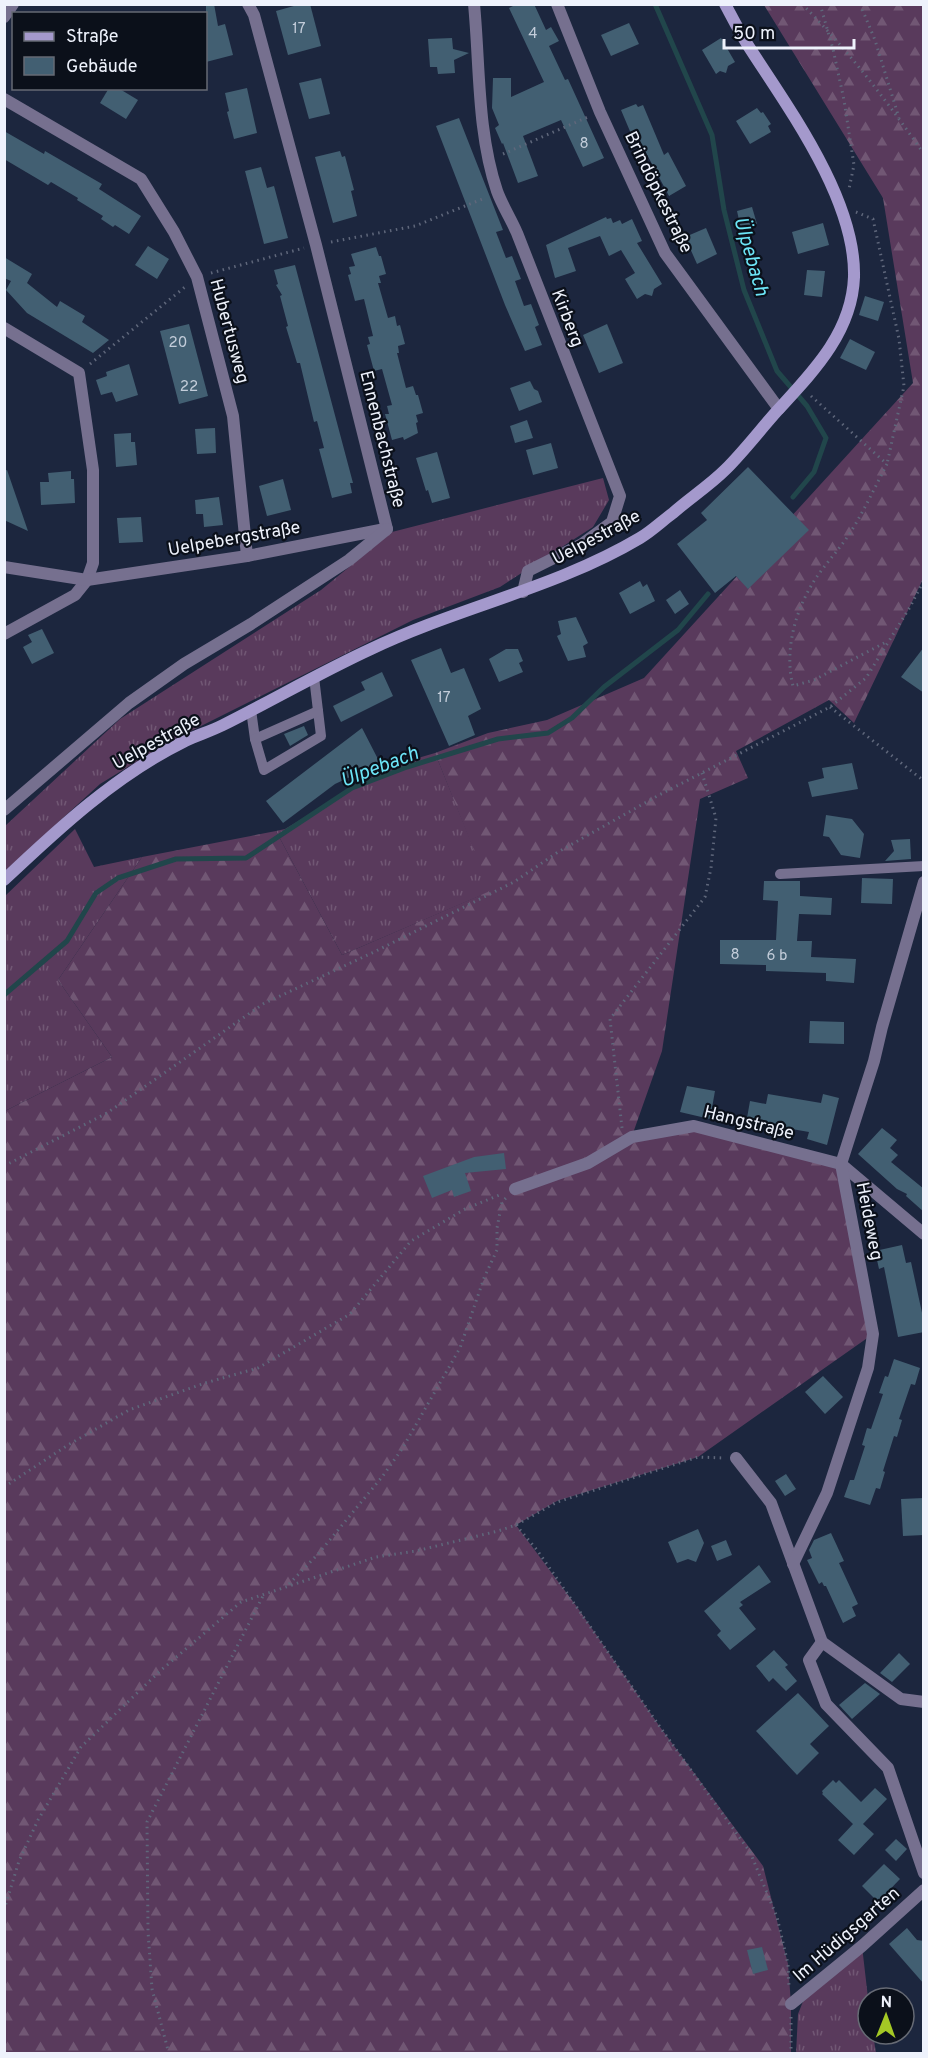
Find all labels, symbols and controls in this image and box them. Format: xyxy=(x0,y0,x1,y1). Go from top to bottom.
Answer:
legend xyxy=(12,12,207,90)
scale bar xyxy=(724,12,854,50)
house number: 17 xyxy=(292,20,306,39)
text: 50 m xyxy=(733,23,775,46)
house number: 4 xyxy=(528,25,538,44)
text: Straße xyxy=(66,26,118,49)
text: Gebäude xyxy=(66,56,138,79)
street label: Brindöpkestraße xyxy=(618,128,697,257)
house number: 8 xyxy=(579,135,589,154)
water label: Ülpebach xyxy=(726,213,776,299)
street label: Hubertusweg xyxy=(203,276,254,386)
street label: Kirberg xyxy=(545,286,588,351)
house number: 20 xyxy=(169,334,187,353)
street label: Ennenbachstraße xyxy=(353,368,410,510)
house number: 22 xyxy=(180,378,198,397)
street label: Uelpestraße xyxy=(549,505,645,571)
street label: Uelpebergstraße xyxy=(166,517,302,562)
house number: 17 xyxy=(437,689,451,708)
street label: Uelpestraße xyxy=(109,709,205,776)
water label: Ülpebach xyxy=(336,739,423,795)
house number: 8 xyxy=(730,946,740,965)
house number: 6 b xyxy=(767,947,787,966)
street label: Hangstraße xyxy=(701,1101,796,1146)
street label: Heideweg xyxy=(850,1180,887,1262)
street label: Im Hüdigsgarten xyxy=(789,1882,905,1988)
north arrow xyxy=(856,1986,916,2046)
text: N xyxy=(880,1993,892,2013)

